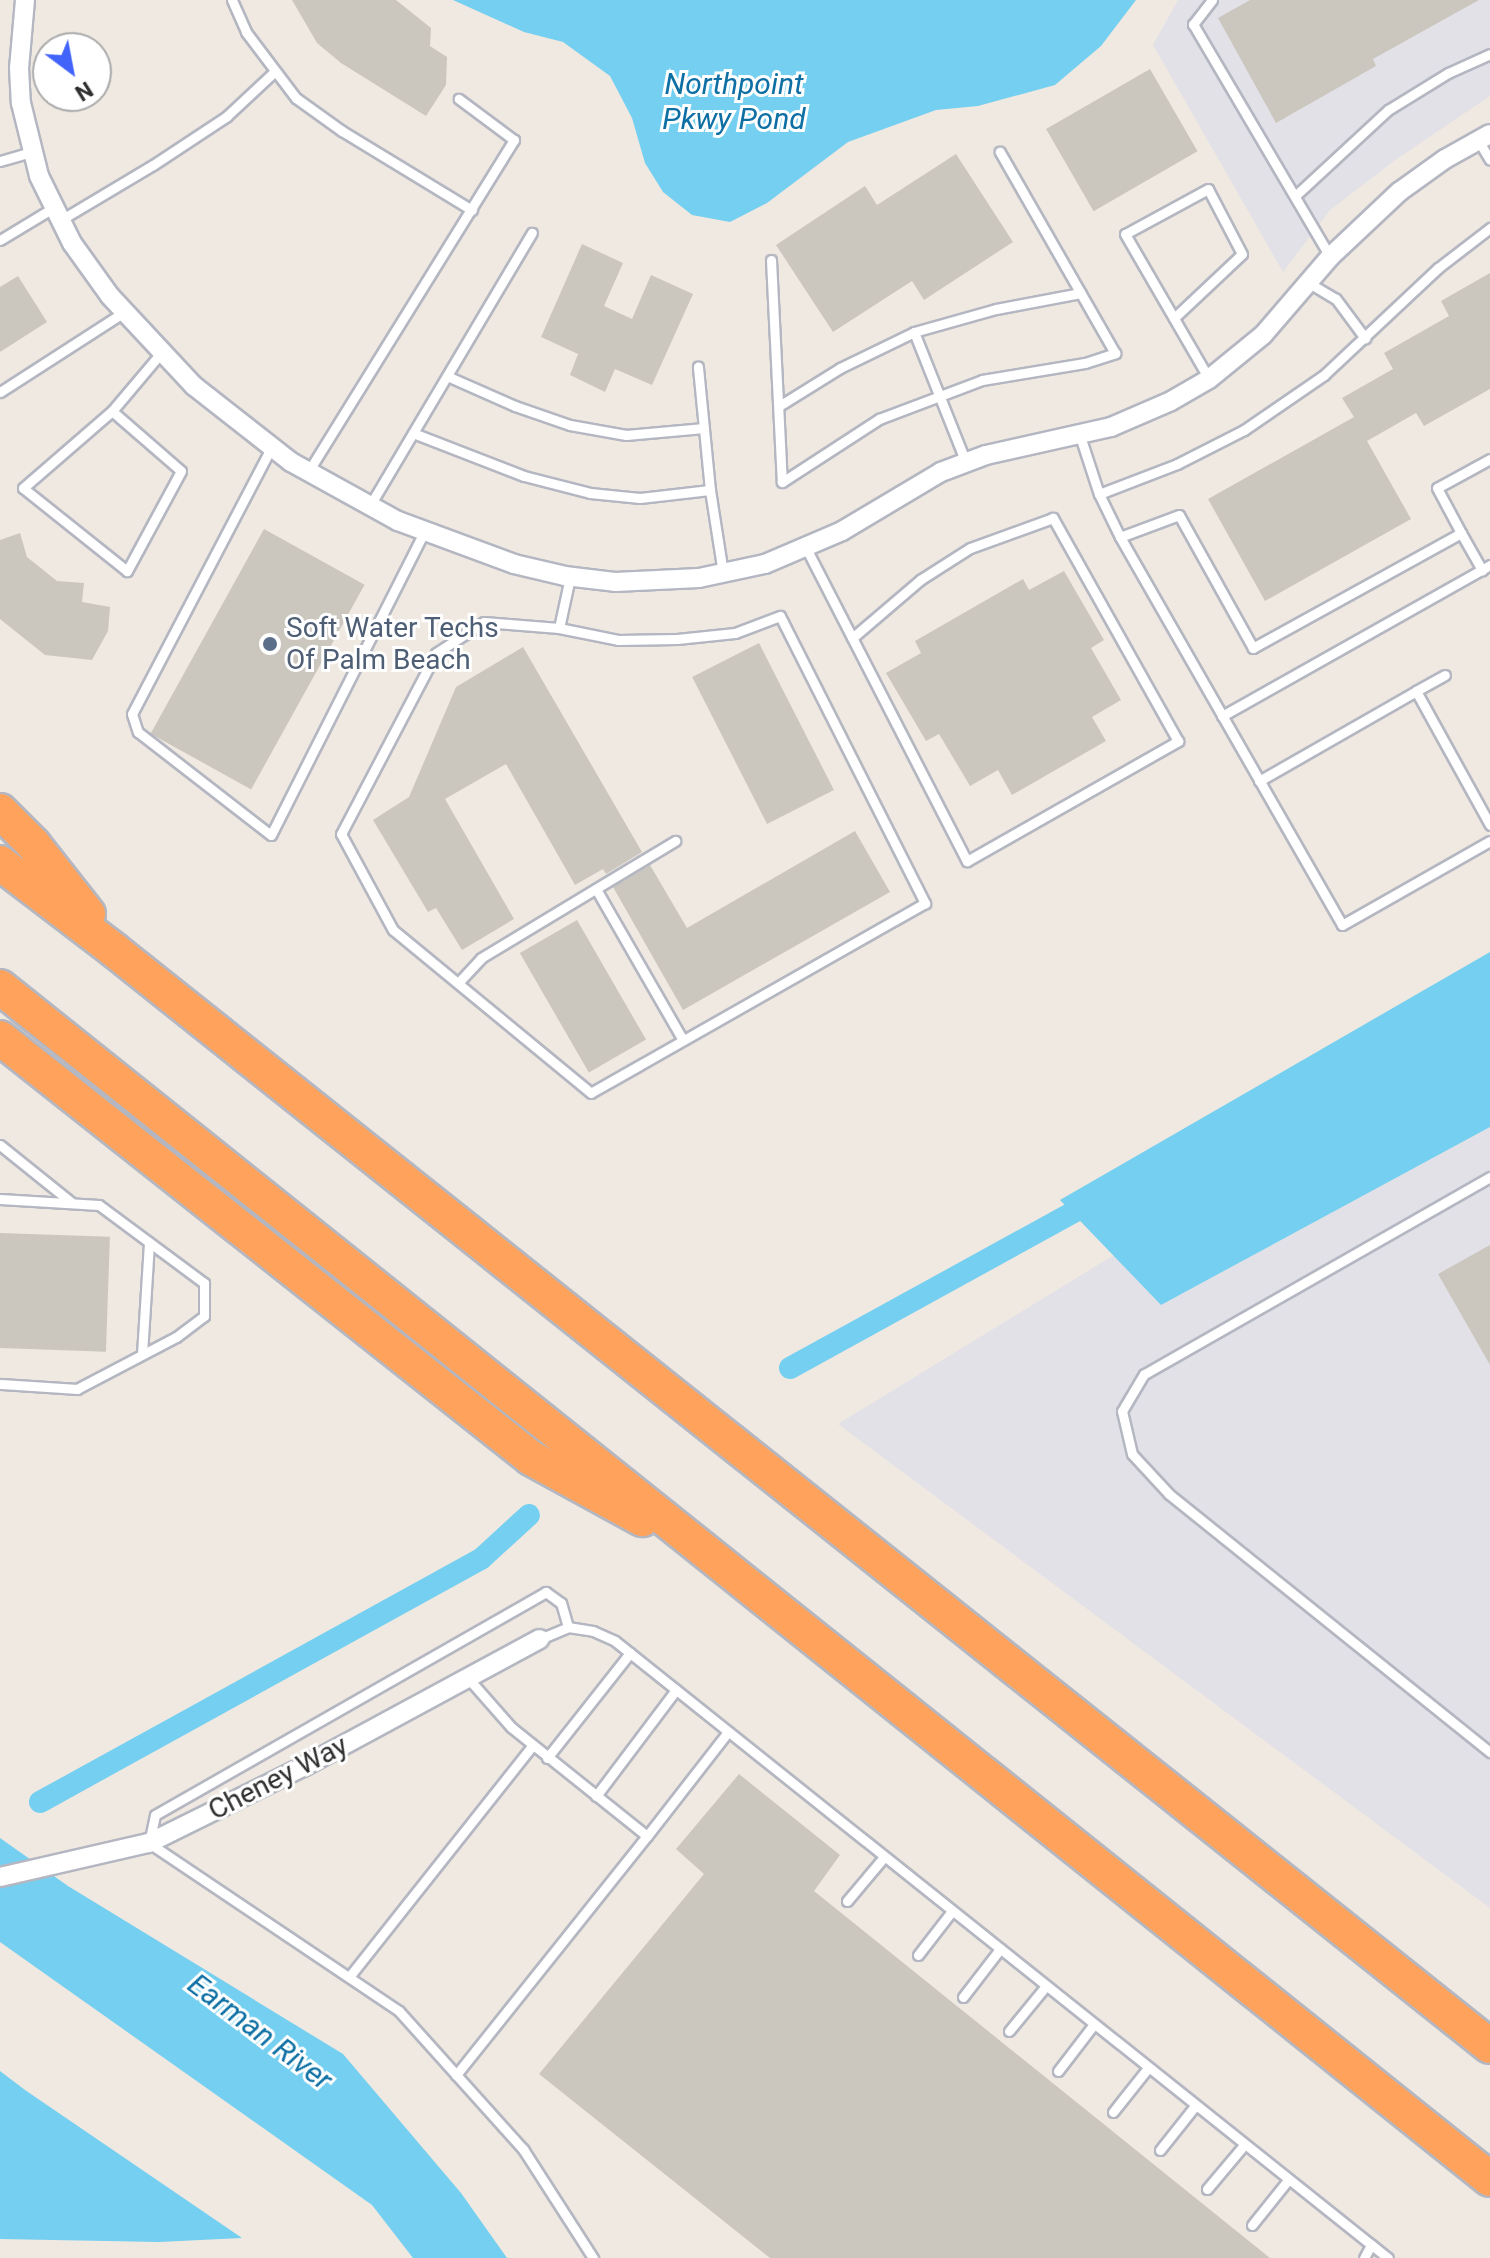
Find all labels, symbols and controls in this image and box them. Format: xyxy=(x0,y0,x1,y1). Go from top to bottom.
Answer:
north arrow xyxy=(32,32,112,112)
water label: Northpoint Pkwy Pond xyxy=(662,66,806,136)
text: N xyxy=(71,76,97,106)
place label: Soft Water Techs Of Palm Beach xyxy=(286,611,499,677)
marker: Soft Water Techs Of Palm Beach xyxy=(261,635,279,653)
street label: Cheney Way xyxy=(203,1729,353,1827)
water label: Earman River xyxy=(181,1966,339,2098)

